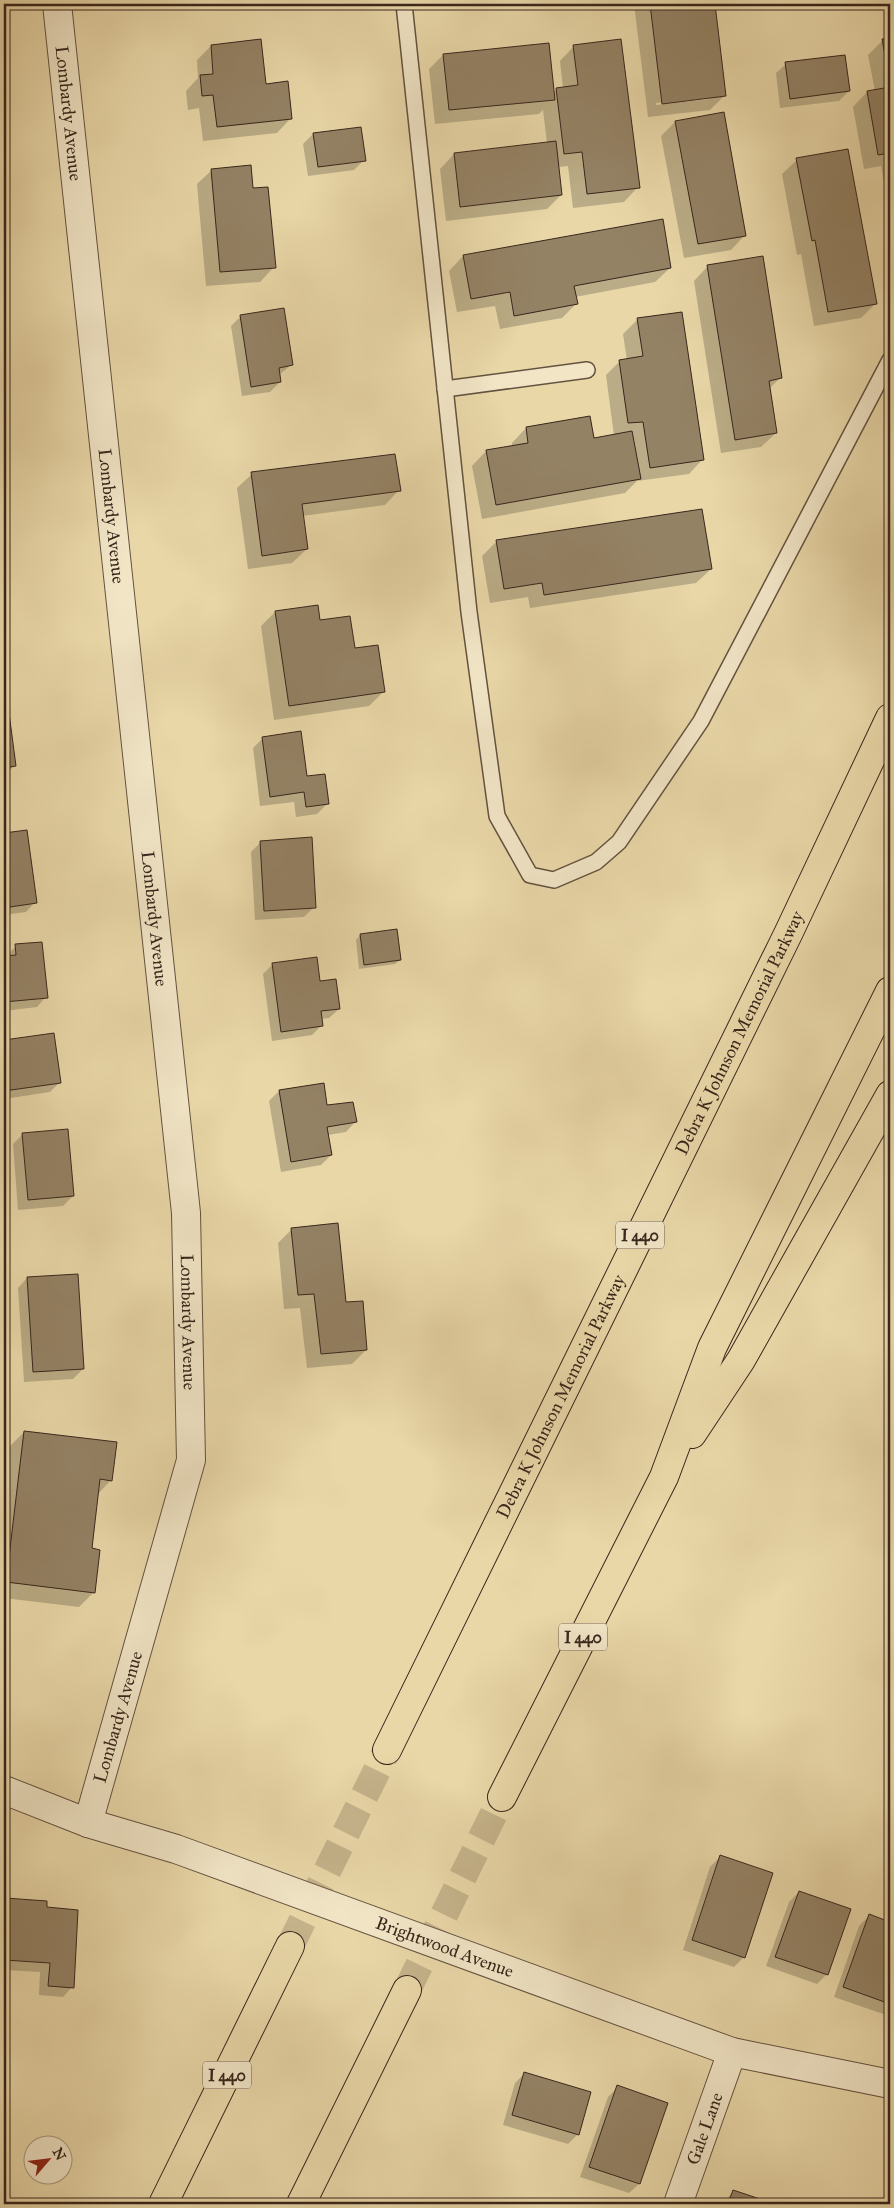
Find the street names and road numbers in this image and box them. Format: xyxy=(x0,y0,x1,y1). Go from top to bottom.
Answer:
street label: Lombardy Avenue xyxy=(51,45,87,182)
street label: Lombardy Avenue xyxy=(93,447,130,585)
street label: Lombardy Avenue xyxy=(136,850,173,988)
street label: Debra K Johnson Memorial Parkway xyxy=(670,907,809,1158)
road number: I 440 xyxy=(616,1222,664,1248)
street label: Lombardy Avenue xyxy=(176,1254,201,1390)
street label: Debra K Johnson Memorial Parkway xyxy=(492,1270,630,1522)
road number: I 440 xyxy=(559,1624,607,1650)
street label: Lombardy Avenue xyxy=(89,1649,147,1785)
street label: Brightwood Avenue xyxy=(373,1912,517,1982)
road number: I 440 xyxy=(203,2062,251,2088)
street label: Gale Lane xyxy=(682,2090,728,2168)

